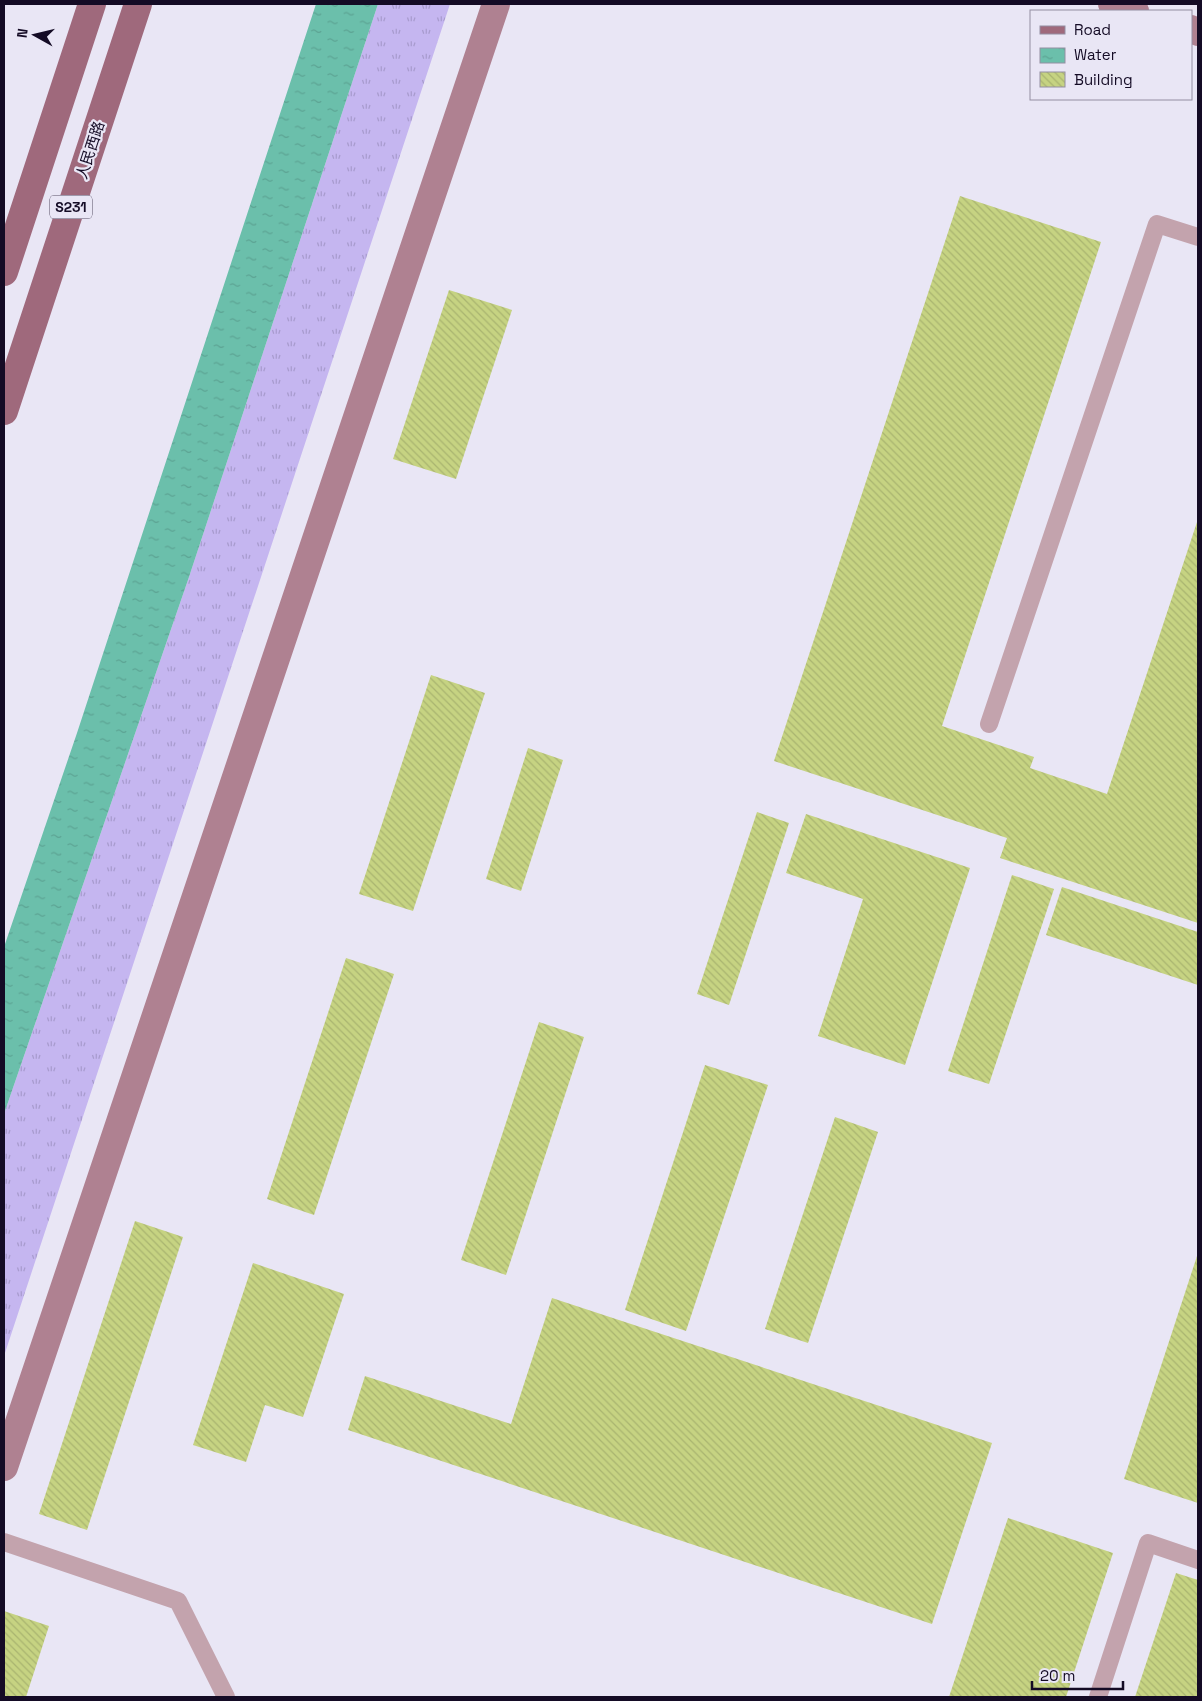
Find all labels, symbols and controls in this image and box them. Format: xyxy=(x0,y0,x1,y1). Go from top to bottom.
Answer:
north arrow xyxy=(10,10,60,60)
legend xyxy=(1030,10,1192,100)
text: Road xyxy=(1074,20,1111,39)
text: N xyxy=(13,27,32,39)
text: Water xyxy=(1074,45,1117,64)
text: Building xyxy=(1074,70,1133,89)
street label: 人民西路 xyxy=(72,119,108,181)
road number: S231 xyxy=(50,196,92,218)
scale bar xyxy=(1032,1658,1123,1690)
text: 20 m xyxy=(1040,1666,1075,1685)

